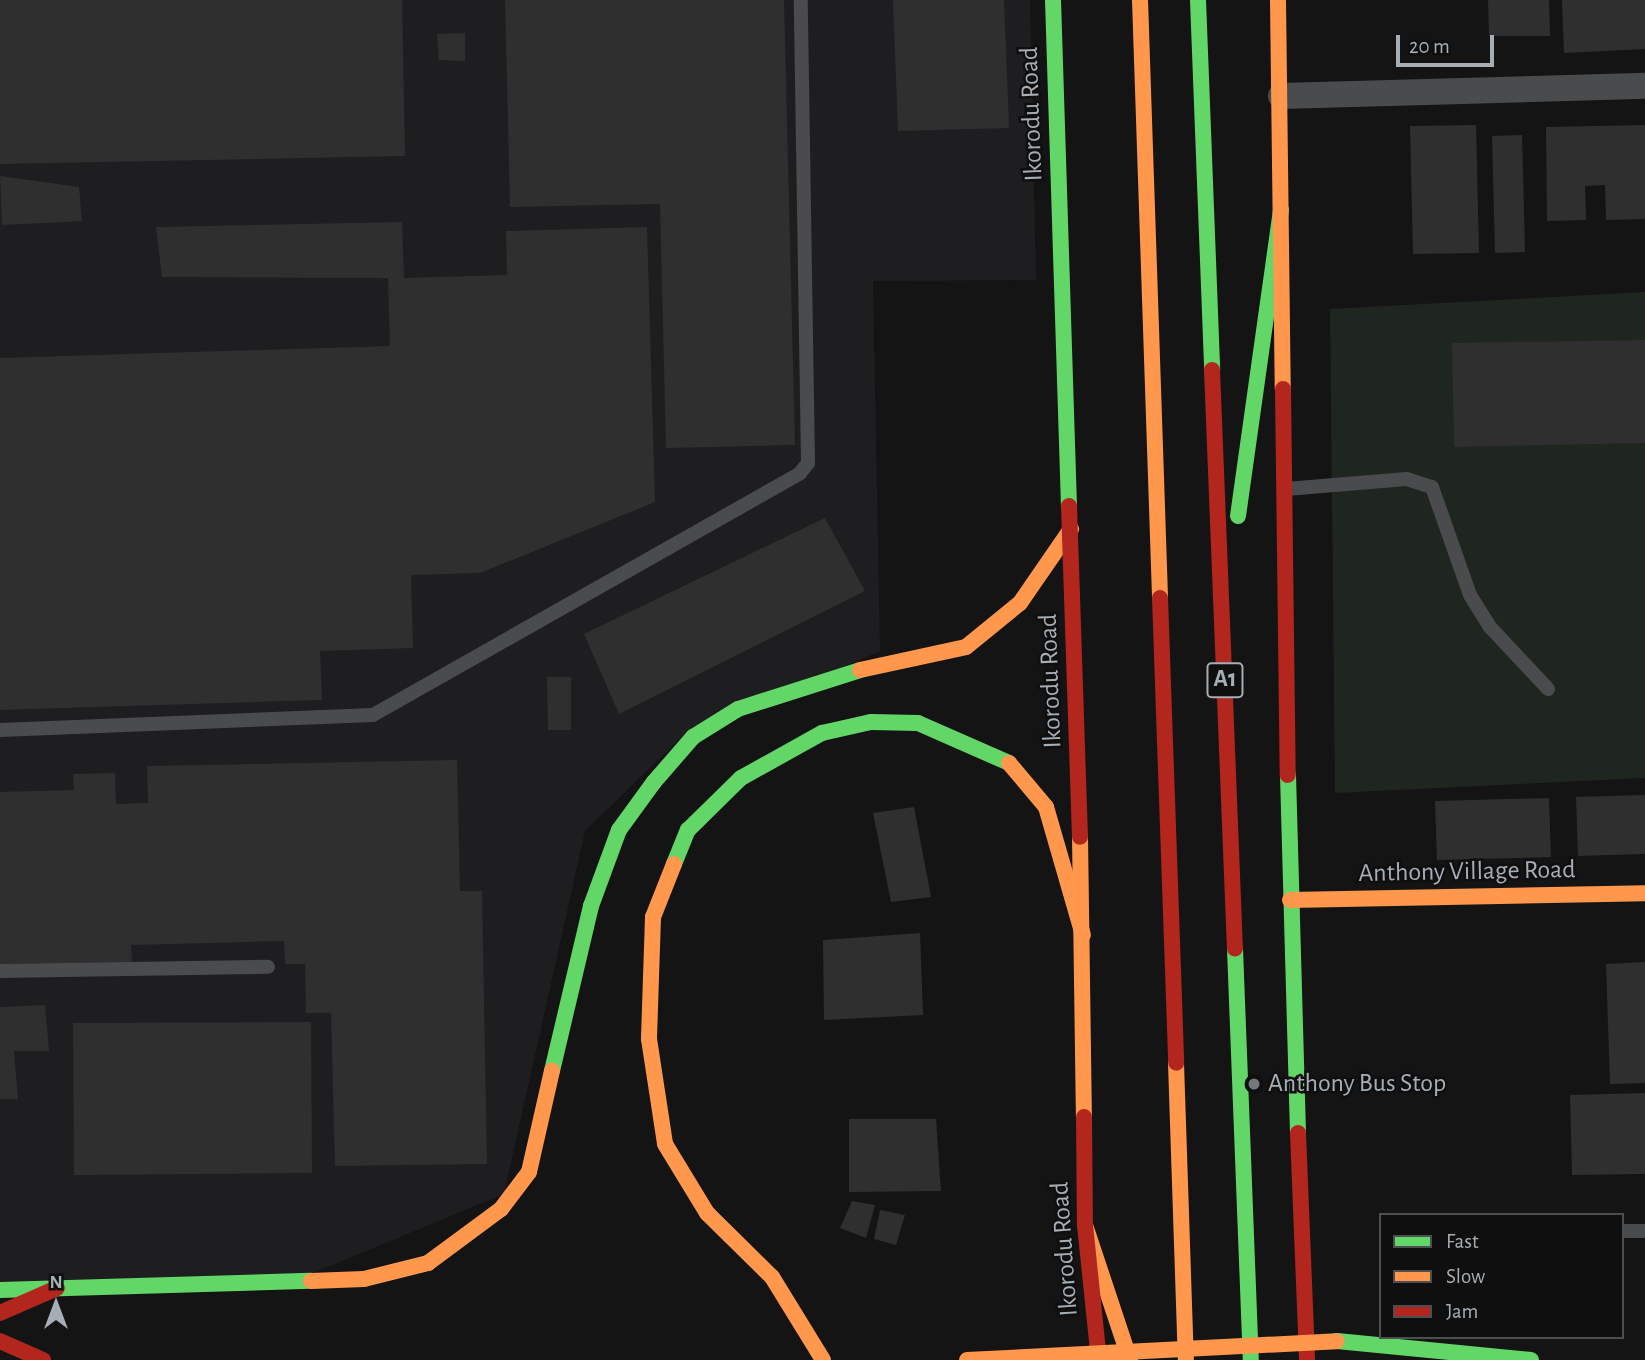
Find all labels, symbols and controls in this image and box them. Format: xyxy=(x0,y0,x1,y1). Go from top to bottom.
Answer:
scale bar xyxy=(1400,21,1498,65)
text: 20 m xyxy=(1409,36,1450,57)
street label: Ikorodu Road xyxy=(1014,46,1050,182)
street label: Ikorodu Road xyxy=(1033,613,1069,749)
road number: A1 xyxy=(1206,660,1244,700)
street label: Anthony Village Road xyxy=(1358,855,1576,889)
place label: Anthony Bus Stop xyxy=(1268,1068,1446,1100)
marker: Anthony Bus Stop xyxy=(1246,1076,1262,1092)
street label: Ikorodu Road xyxy=(1045,1181,1085,1317)
legend xyxy=(1379,1213,1624,1339)
text: Fast xyxy=(1446,1231,1479,1252)
text: Slow xyxy=(1446,1266,1485,1287)
north arrow xyxy=(21,1269,91,1339)
text: N xyxy=(49,1273,63,1292)
text: Jam xyxy=(1446,1301,1478,1322)

